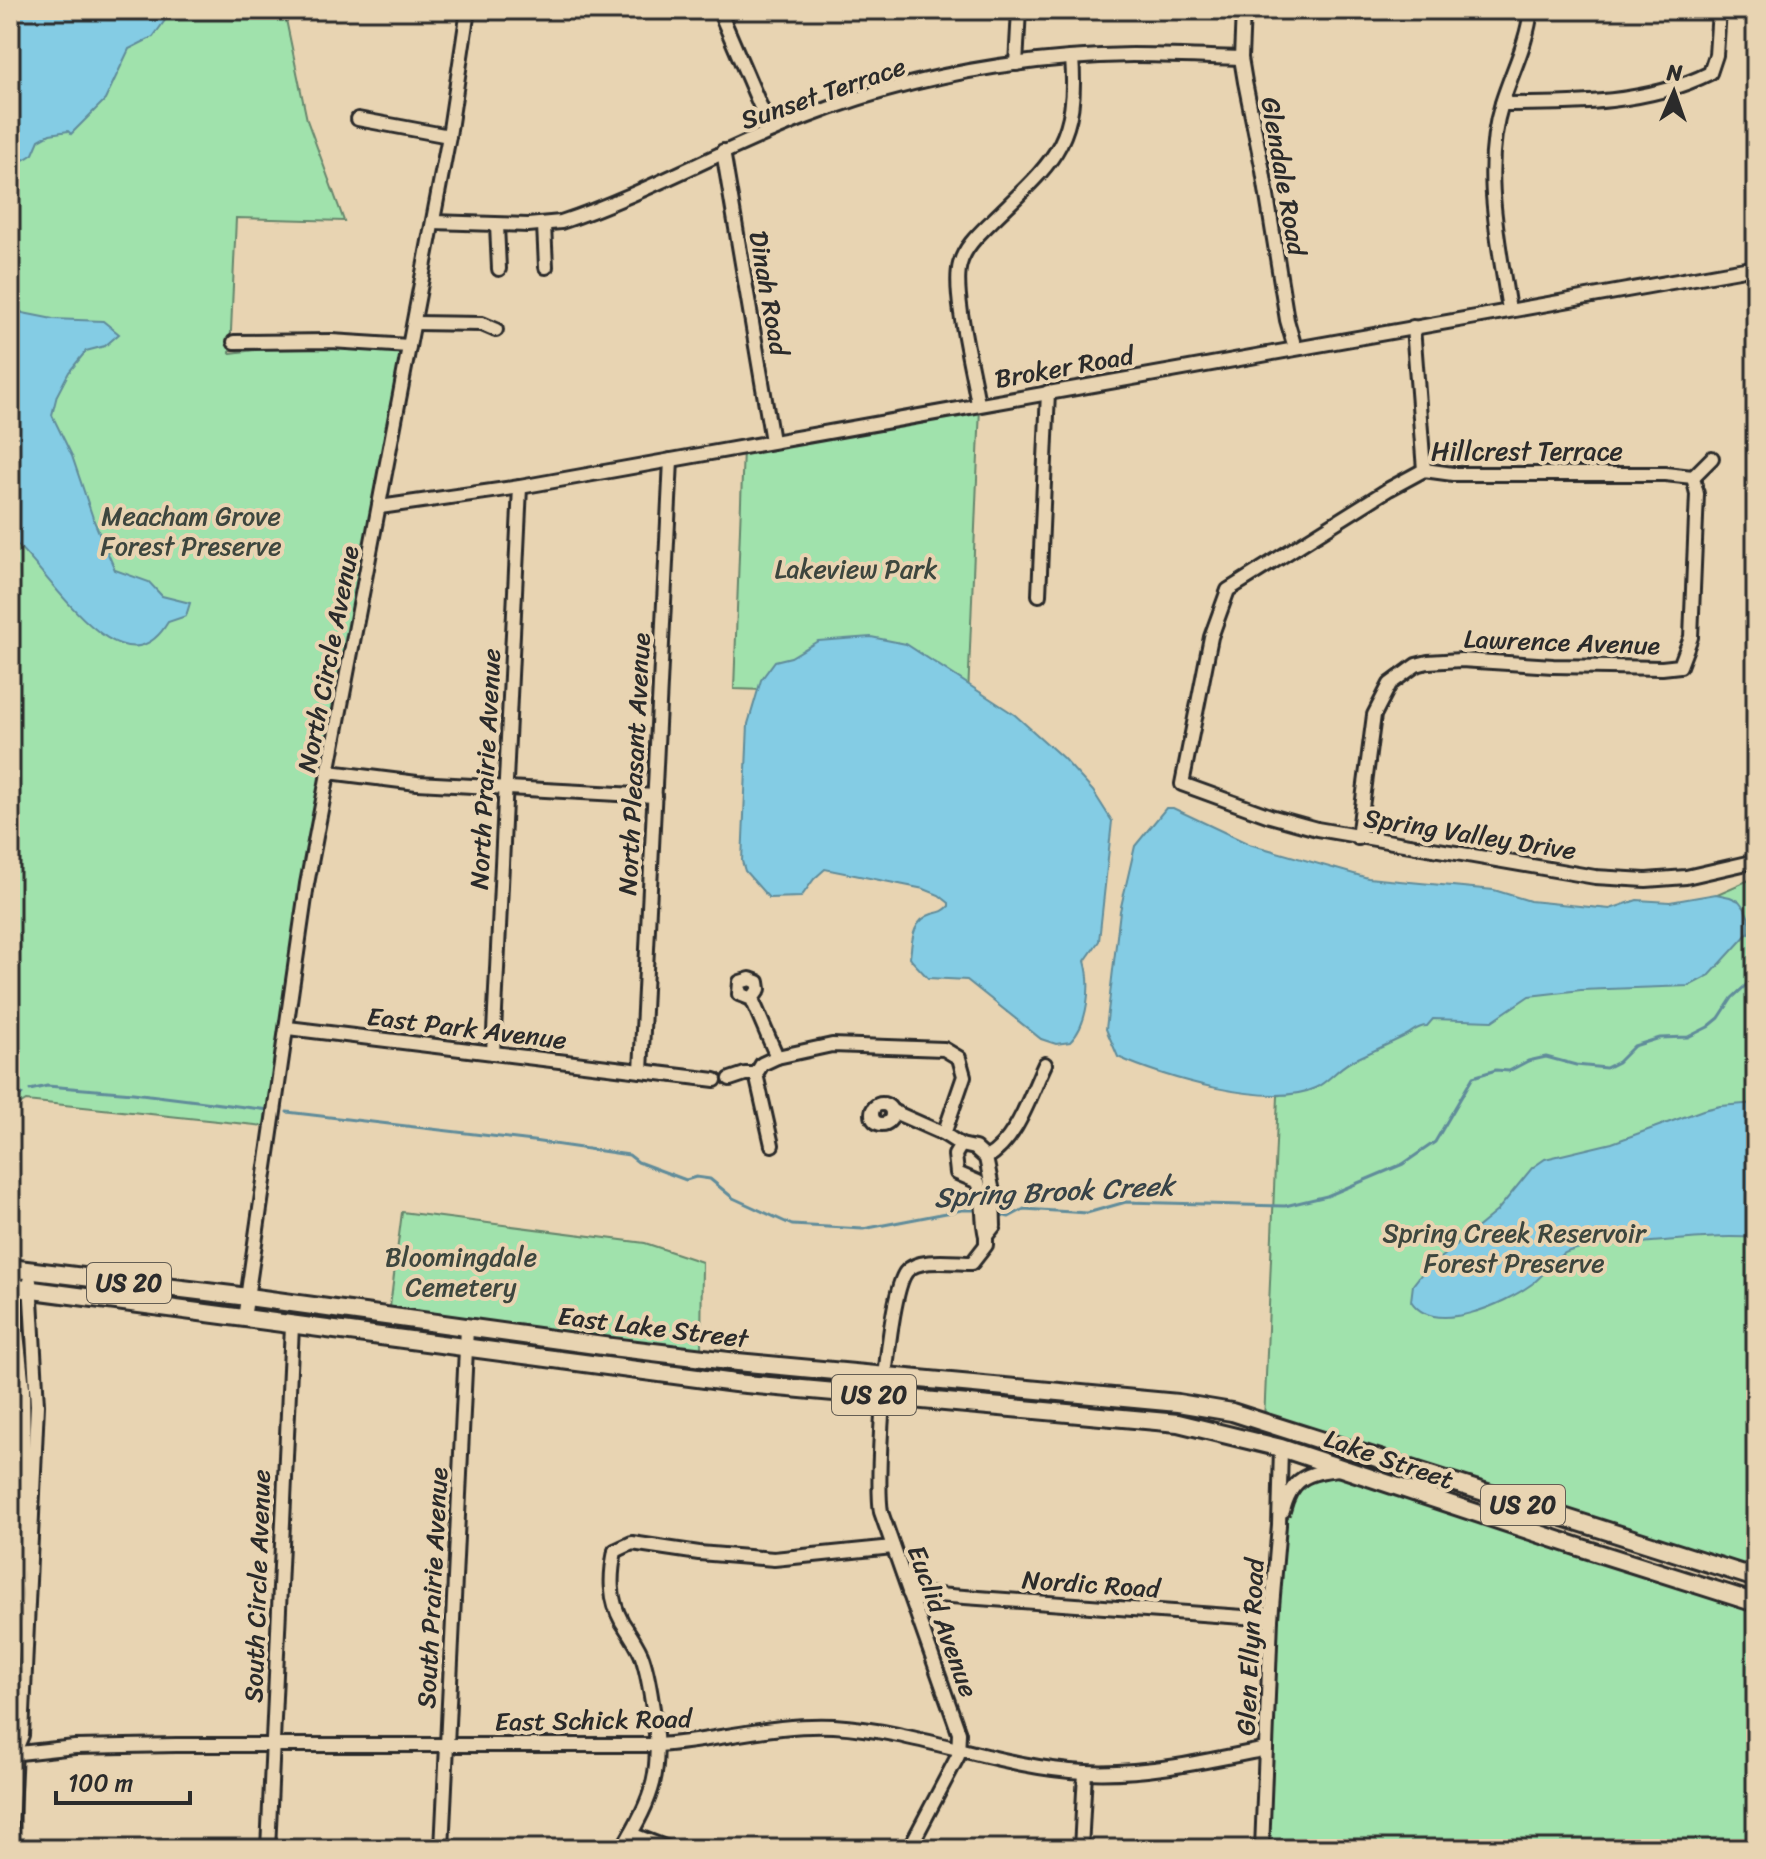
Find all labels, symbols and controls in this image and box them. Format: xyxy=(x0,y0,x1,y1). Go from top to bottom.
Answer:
street label: Sunset Terrace xyxy=(734,43,912,143)
north arrow xyxy=(1634,52,1714,132)
text: N xyxy=(1665,53,1684,92)
street label: Glendale Road xyxy=(1247,93,1321,261)
street label: Dinah Road xyxy=(735,227,803,361)
street label: Broker Road xyxy=(991,332,1139,402)
street label: Hillcrest Terrace xyxy=(1431,428,1623,474)
park label: Meacham Grove Forest Preserve xyxy=(100,493,282,569)
street label: North Circle Avenue xyxy=(283,541,373,776)
park label: Lakeview Park xyxy=(775,546,938,592)
street label: Lawrence Avenue xyxy=(1463,616,1661,668)
street label: North Pleasant Avenue xyxy=(604,631,664,897)
street label: North Prairie Avenue xyxy=(456,647,514,891)
street label: Spring Valley Drive xyxy=(1360,794,1580,874)
street label: East Park Avenue xyxy=(365,993,569,1063)
water label: Spring Brook Creek xyxy=(933,1161,1178,1222)
park label: Spring Creek Reservoir Forest Preserve xyxy=(1382,1210,1647,1286)
park label: Bloomingdale Cemetery xyxy=(385,1234,537,1310)
road number: US 20 xyxy=(87,1263,171,1303)
street label: East Lake Street xyxy=(555,1293,752,1362)
road number: US 20 xyxy=(832,1375,916,1415)
street label: Lake Street xyxy=(1318,1415,1460,1503)
street label: South Prairie Avenue xyxy=(403,1466,461,1710)
street label: South Circle Avenue xyxy=(230,1468,284,1704)
road number: US 20 xyxy=(1481,1485,1565,1525)
street label: Euclid Avenue xyxy=(894,1538,992,1704)
street label: Glen Ellyn Road xyxy=(1222,1555,1278,1737)
street label: Nordic Road xyxy=(1021,1556,1164,1612)
street label: East Schick Road xyxy=(494,1695,694,1745)
scale bar xyxy=(56,1755,190,1805)
text: 100 m xyxy=(68,1762,133,1804)

